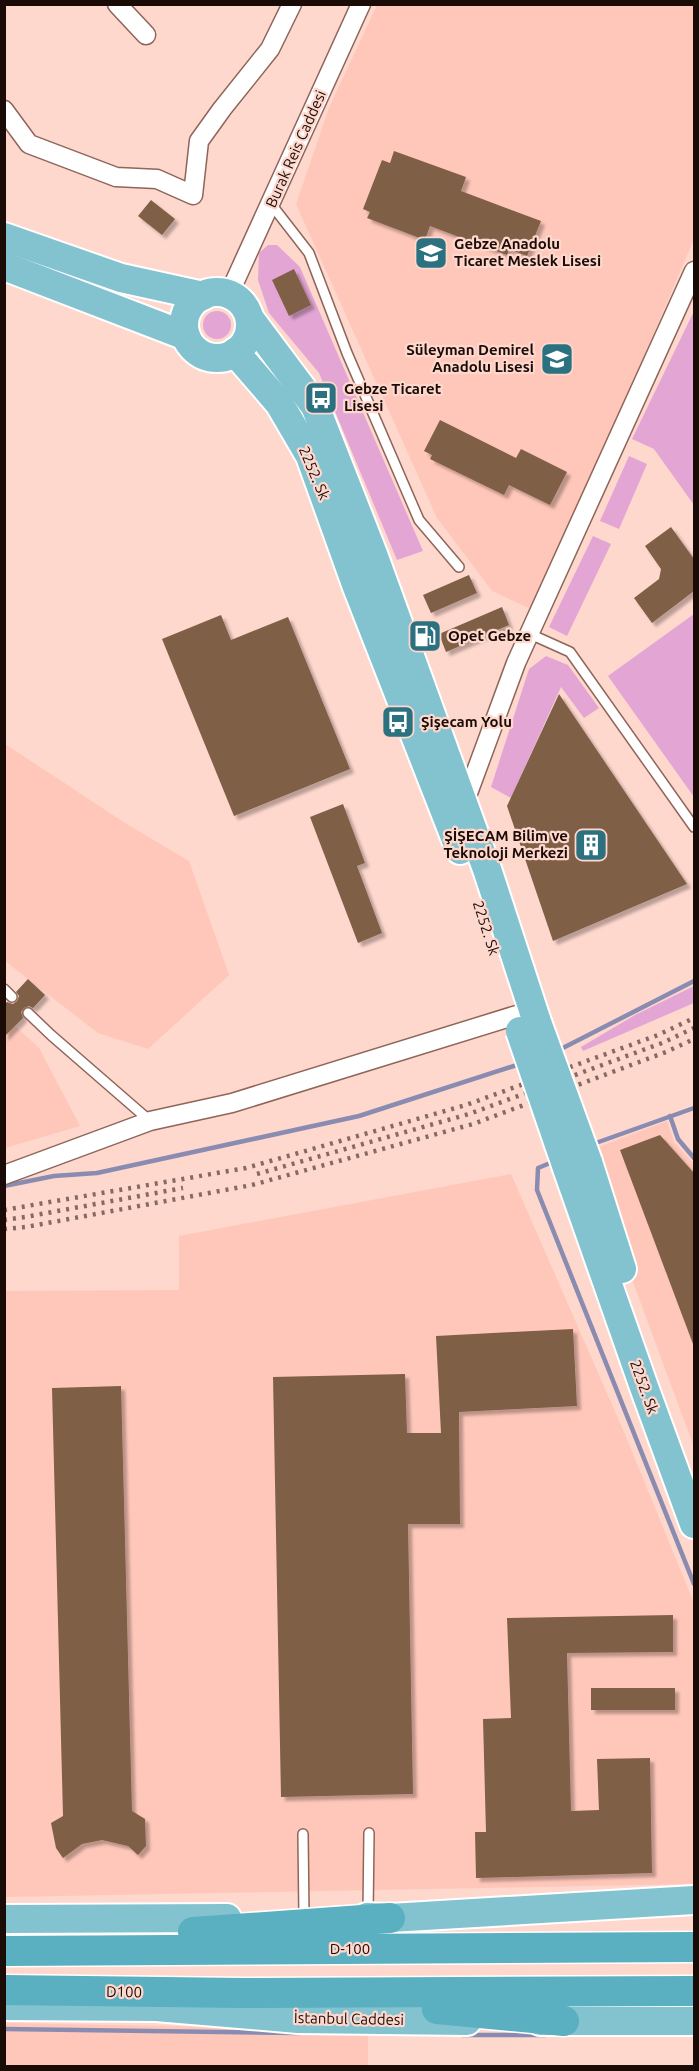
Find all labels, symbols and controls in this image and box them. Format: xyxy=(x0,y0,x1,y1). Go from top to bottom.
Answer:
street label: Burak Reis Caddesi xyxy=(262,88,329,210)
school or university icon: Gebze Anadolu Ticaret Meslek Lisesi xyxy=(413,235,449,271)
place label: Gebze Anadolu Ticaret Meslek Lisesi xyxy=(454,235,601,269)
place label: Süleyman Demirel Anadolu Lisesi xyxy=(406,341,534,375)
school or university icon: Süleyman Demirel Anadolu Lisesi xyxy=(539,341,575,377)
bus stop icon: Gebze Ticaret Lisesi xyxy=(303,380,339,416)
place label: Gebze Ticaret Lisesi xyxy=(344,380,442,414)
street label: 2252. Sk xyxy=(296,444,333,502)
fuel station icon: Opet Gebze xyxy=(407,618,443,654)
place label: Opet Gebze xyxy=(448,627,531,644)
bus stop icon: Şişecam Yolu xyxy=(380,704,416,740)
place label: Şişecam Yolu xyxy=(421,713,512,731)
place label: ŞİŞECAM Bilim ve Teknoloji Merkezi xyxy=(443,827,568,861)
building icon: ŞİŞECAM Bilim ve Teknoloji Merkezi xyxy=(573,827,609,863)
street label: 2252. Sk xyxy=(470,898,503,958)
street label: 2252. Sk xyxy=(627,1357,662,1417)
street label: D-100 xyxy=(330,1940,370,1957)
street label: D100 xyxy=(106,1983,142,2000)
street label: İstanbul Caddesi xyxy=(294,2009,404,2028)

